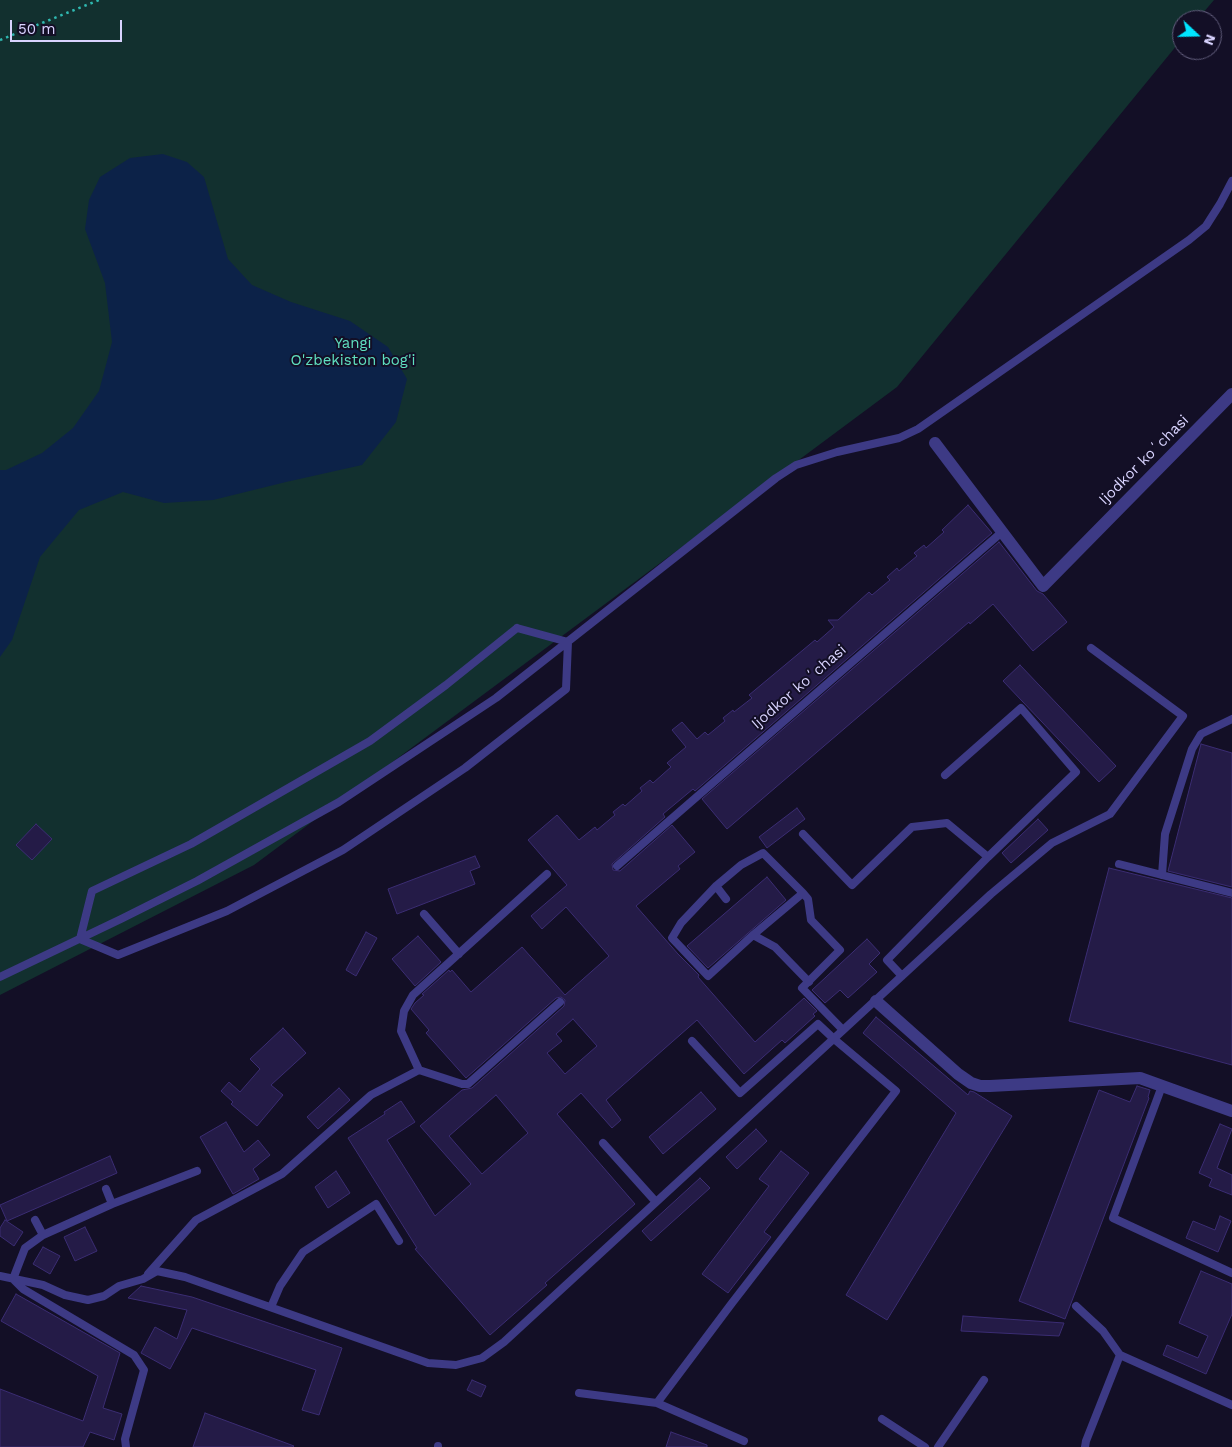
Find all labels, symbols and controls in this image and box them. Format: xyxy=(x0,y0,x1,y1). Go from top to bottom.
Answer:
scale bar xyxy=(12,10,125,42)
north arrow xyxy=(1172,10,1222,60)
text: 50 m xyxy=(18,20,55,38)
text: N xyxy=(1201,32,1219,48)
park label: Yangi O'zbekiston bog'i xyxy=(291,335,415,370)
street label: Ijodkor koʻchasi xyxy=(1095,411,1193,509)
street label: Ijodkor koʻchasi xyxy=(748,641,850,733)

